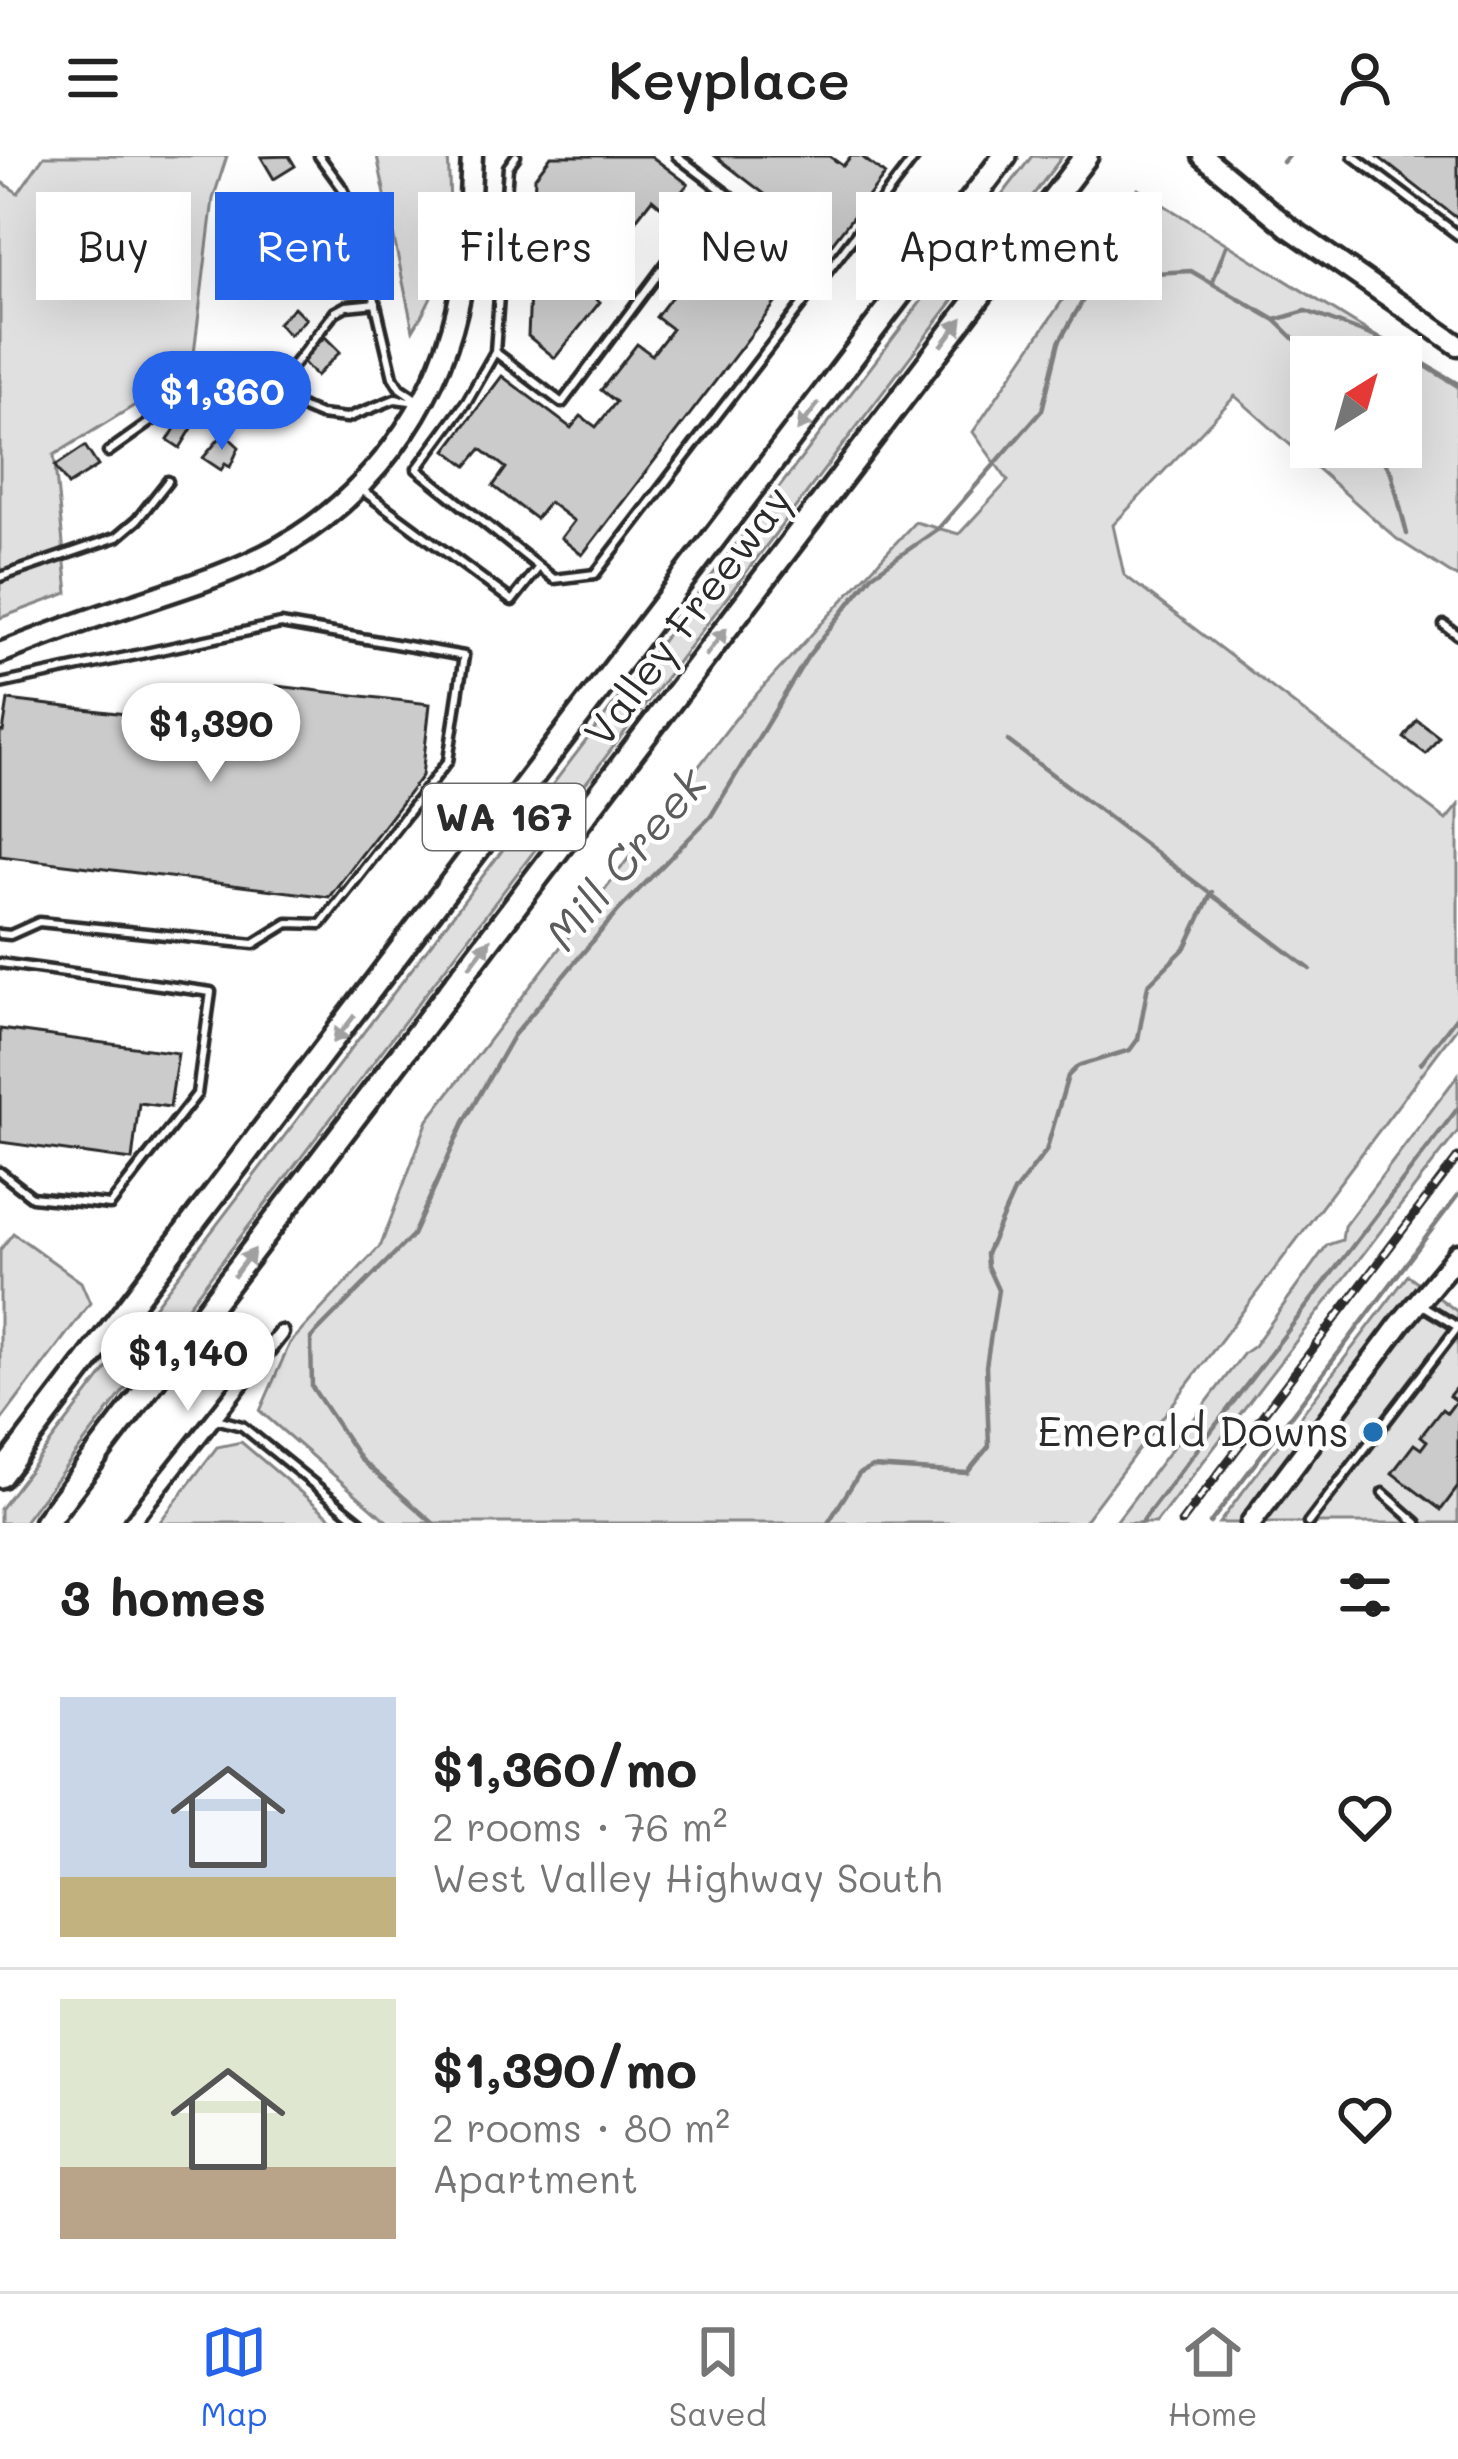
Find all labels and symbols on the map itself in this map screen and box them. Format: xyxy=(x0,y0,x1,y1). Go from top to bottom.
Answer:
one-way arrow xyxy=(940,316,964,348)
north arrow xyxy=(1290,336,1422,468)
pin: $1,360 xyxy=(124,351,320,453)
one-way arrow xyxy=(796,401,821,432)
street label: Valley Freeway xyxy=(571,474,803,757)
one-way arrow xyxy=(704,627,728,658)
pin: $1,390 xyxy=(113,683,309,785)
water label: Mill Creek xyxy=(531,754,718,961)
road number: WA 167 xyxy=(423,784,585,850)
one-way arrow xyxy=(467,937,492,969)
one-way arrow xyxy=(332,1013,357,1044)
one-way arrow xyxy=(231,1247,255,1279)
pin: $1,140 xyxy=(90,1312,286,1414)
place label: Emerald Downs xyxy=(1038,1403,1349,1458)
marker: Emerald Downs xyxy=(1360,1419,1386,1445)

